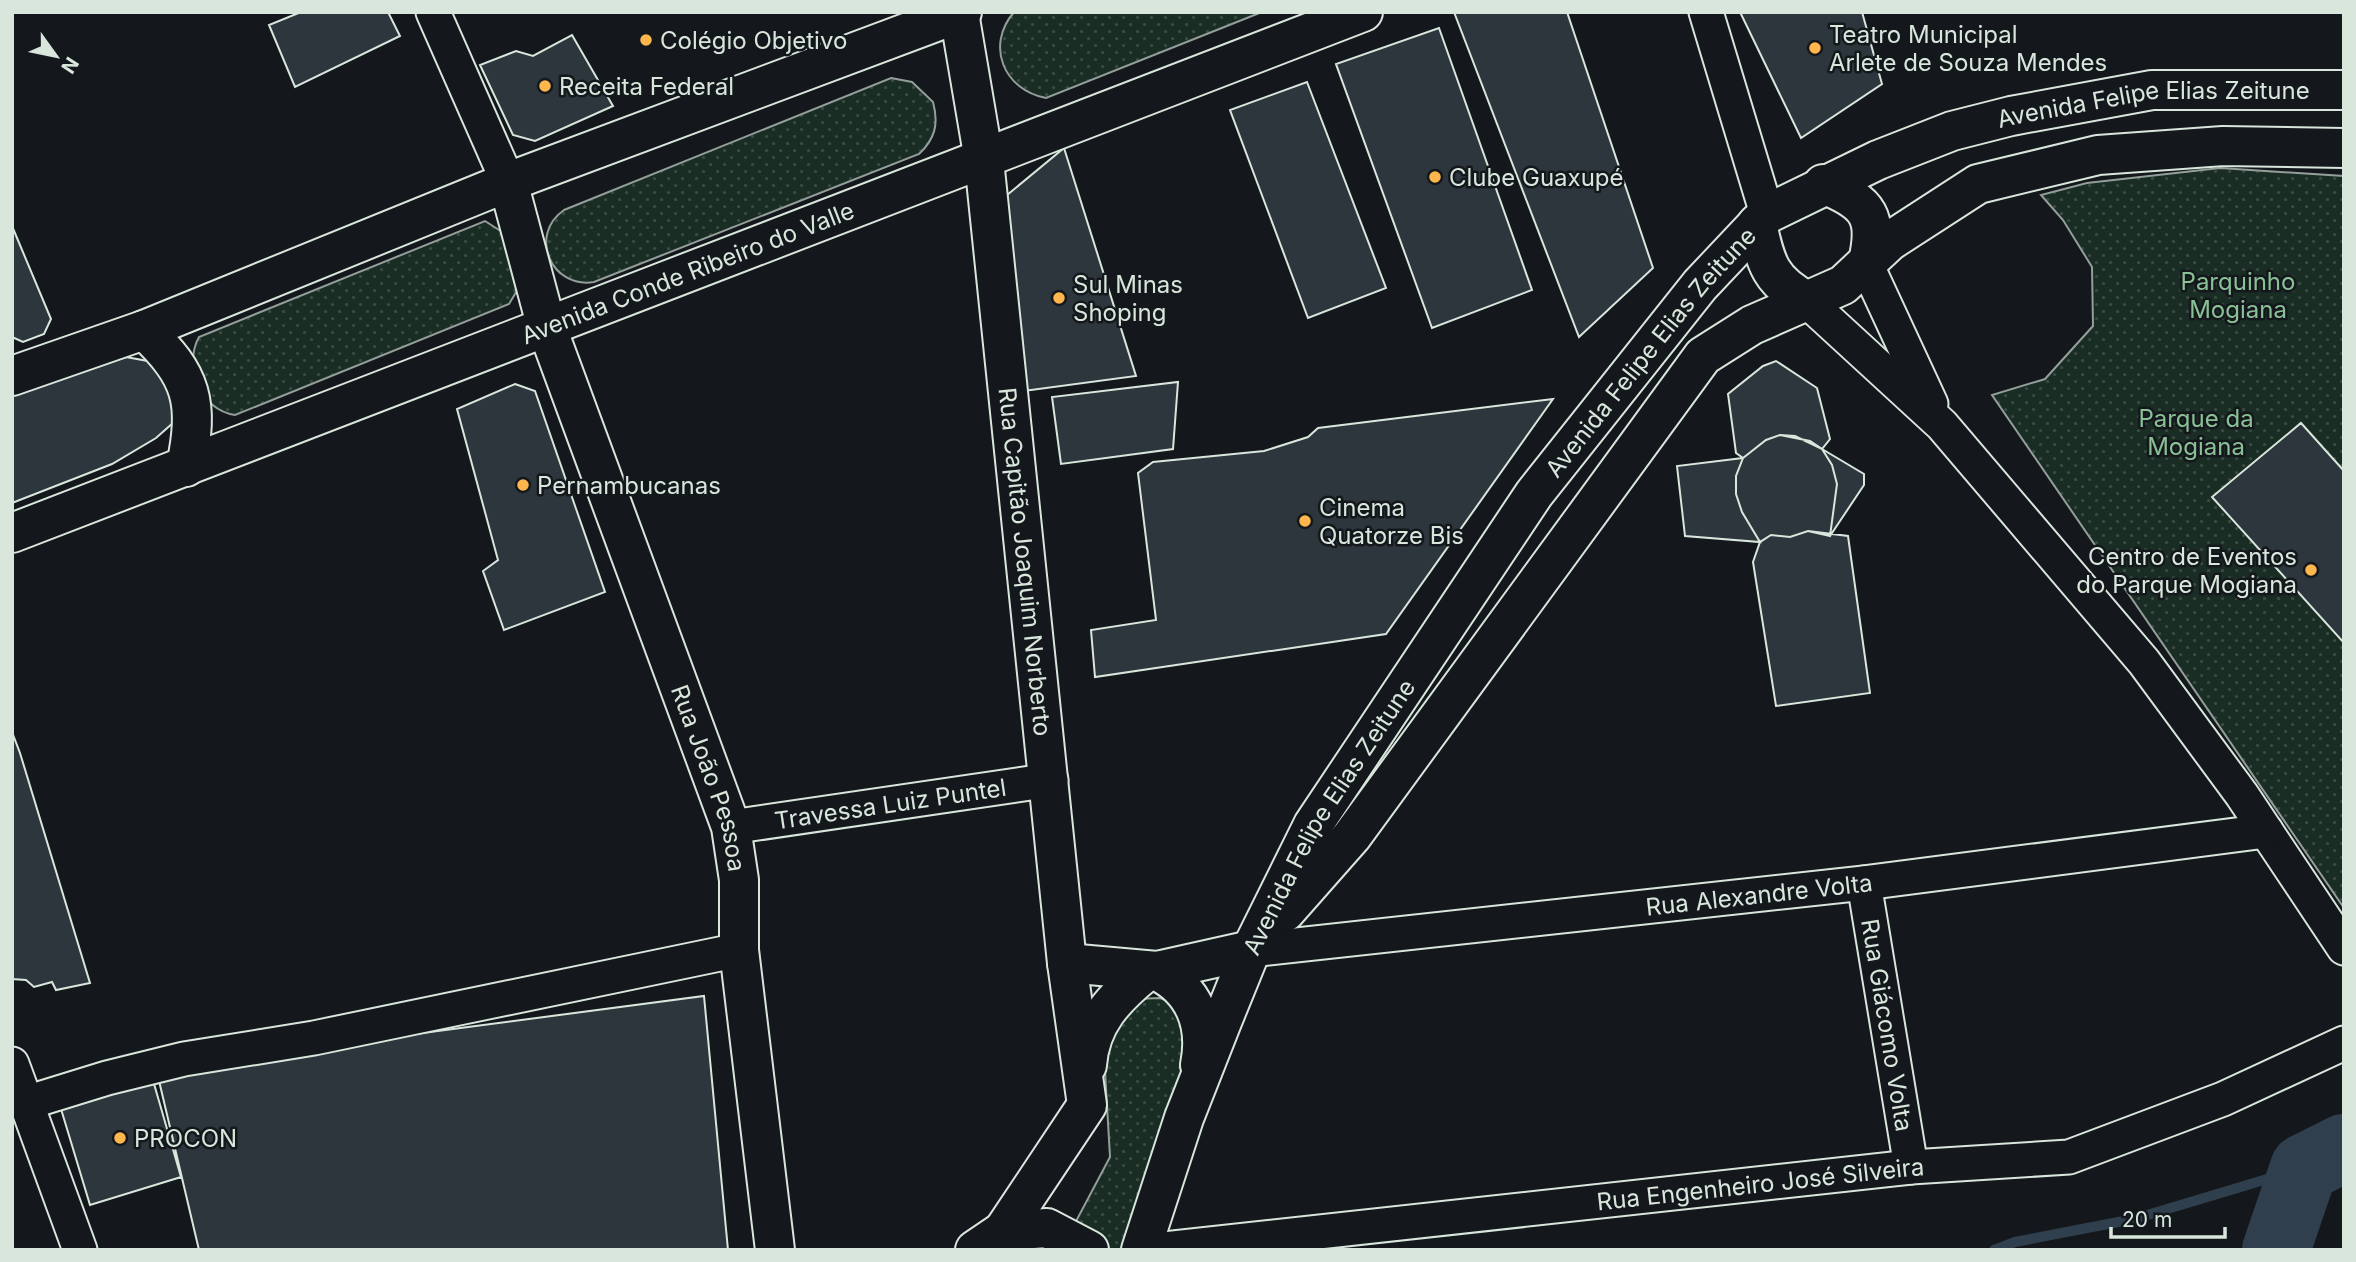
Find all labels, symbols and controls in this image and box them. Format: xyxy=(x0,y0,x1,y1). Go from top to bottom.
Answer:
place label: Teatro Municipal Arlete de Souza Mendes xyxy=(1829,20,2107,77)
north arrow xyxy=(21,21,91,91)
place label: Colégio Objetivo xyxy=(660,26,847,55)
marker: Colégio Objetivo xyxy=(638,32,654,48)
marker: Teatro Municipal Arlete de Souza Mendes xyxy=(1807,40,1823,56)
text: N xyxy=(56,53,83,77)
place label: Receita Federal xyxy=(559,72,734,101)
street label: Avenida Felipe Elias Zeitune xyxy=(1994,74,2310,134)
marker: Receita Federal xyxy=(537,78,553,94)
place label: Clube Guaxupé xyxy=(1449,163,1624,192)
marker: Clube Guaxupé xyxy=(1427,169,1443,185)
street label: Avenida Conde Ribeiro do Valle xyxy=(517,195,858,350)
street label: Avenida Felipe Elias Zeitune xyxy=(1539,221,1762,483)
park label: Parquinho Mogiana xyxy=(2181,267,2295,324)
place label: Sul Minas Shoping xyxy=(1073,270,1183,327)
marker: Sul Minas Shoping xyxy=(1051,290,1067,306)
street label: Rua Capitão Joaquim Norberto xyxy=(993,386,1058,737)
park label: Parque da Mogiana xyxy=(2138,404,2254,461)
place label: Pernambucanas xyxy=(537,471,721,500)
marker: Pernambucanas xyxy=(515,477,531,493)
place label: Cinema Quatorze Bis xyxy=(1319,493,1464,550)
marker: Cinema Quatorze Bis xyxy=(1297,513,1313,529)
place label: Centro de Eventos do Parque Mogiana xyxy=(2076,542,2297,599)
marker: Centro de Eventos do Parque Mogiana xyxy=(2303,562,2319,578)
street label: Avenida Felipe Elias Zeitune xyxy=(1237,674,1421,959)
street label: Rua João Pessoa xyxy=(665,681,752,873)
street label: Travessa Luiz Puntel xyxy=(773,772,1008,835)
street label: Rua Alexandre Volta xyxy=(1644,868,1874,921)
street label: Rua Giácomo Volta xyxy=(1856,917,1919,1133)
place label: PROCON xyxy=(134,1124,237,1153)
marker: PROCON xyxy=(112,1130,128,1146)
street label: Rua Engenheiro José Silveira xyxy=(1595,1152,1925,1216)
scale bar xyxy=(2111,1196,2225,1240)
text: 20 m xyxy=(2122,1207,2172,1232)

